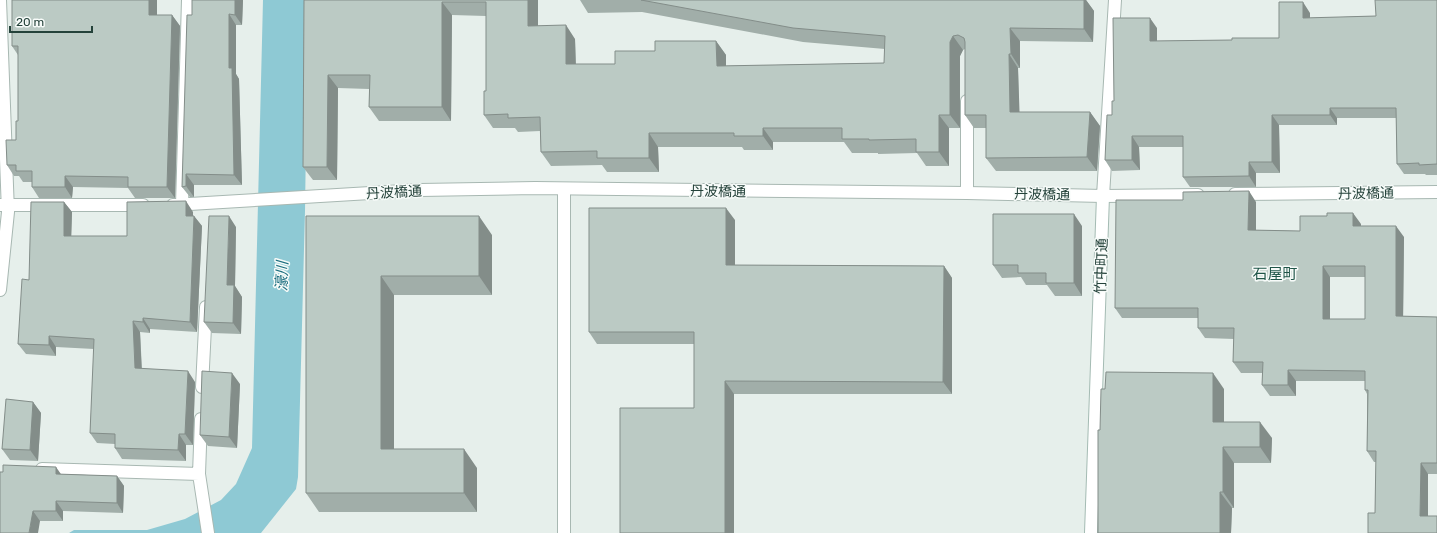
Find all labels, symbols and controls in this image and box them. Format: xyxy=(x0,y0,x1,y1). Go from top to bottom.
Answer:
scale bar xyxy=(10,8,92,34)
text: 20 m xyxy=(16,15,44,29)
street label: 丹波橋通 xyxy=(366,183,422,202)
street label: 丹波橋通 xyxy=(690,183,746,200)
street label: 丹波橋通 xyxy=(1338,185,1394,202)
street label: 丹波橋通 xyxy=(1014,186,1070,203)
street label: 竹中町通 xyxy=(1092,238,1111,294)
water label: 濠川 xyxy=(272,259,292,291)
district label: 石屋町 xyxy=(1252,265,1298,283)

